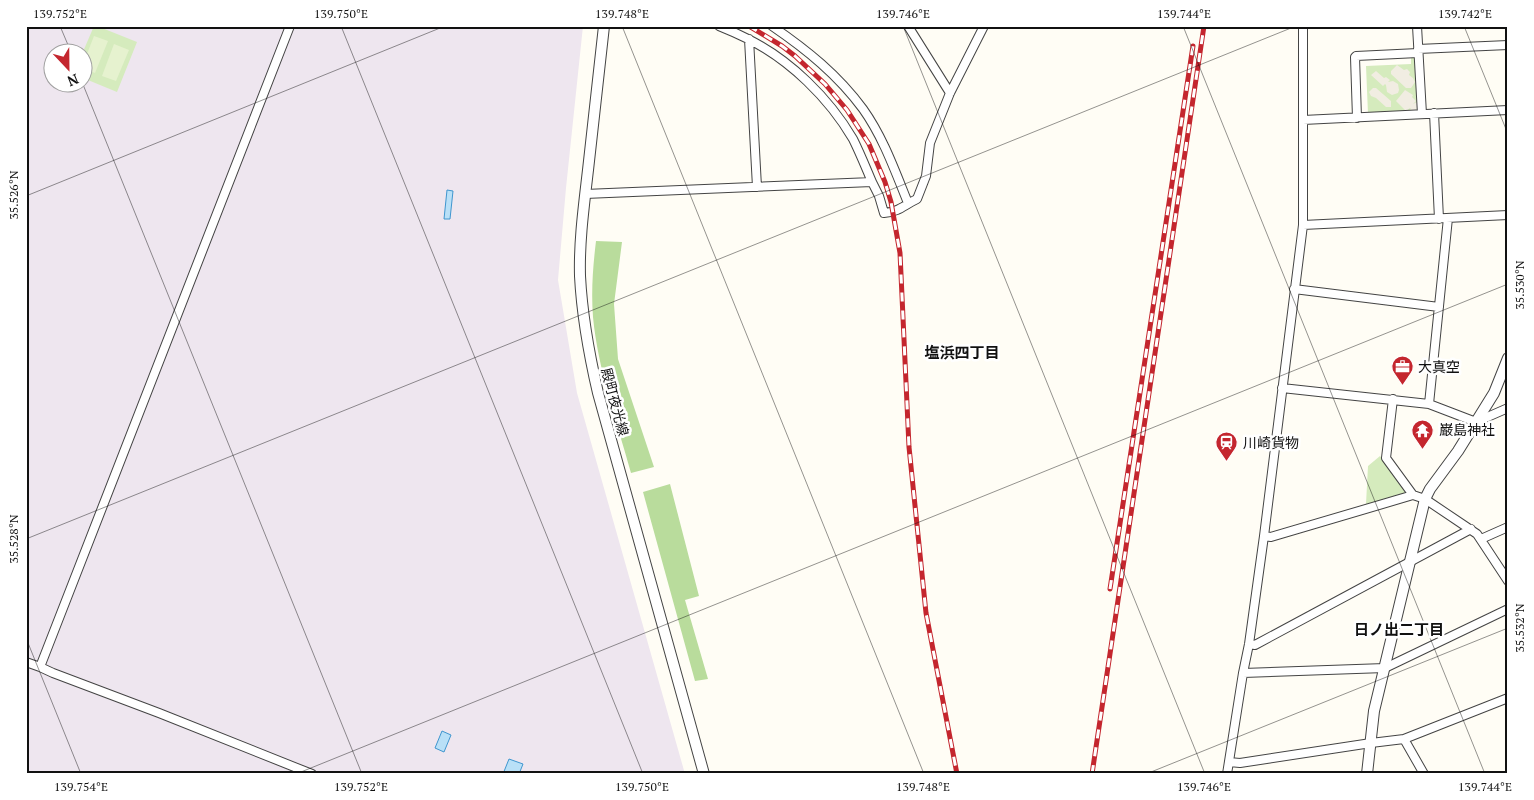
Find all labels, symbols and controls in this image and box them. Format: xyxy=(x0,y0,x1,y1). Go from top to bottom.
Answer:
text: 139.752°E xyxy=(33,6,87,21)
text: 139.750°E xyxy=(314,6,368,21)
text: 139.748°E xyxy=(595,6,649,21)
text: 139.746°E xyxy=(876,6,930,21)
text: 139.744°E xyxy=(1157,6,1211,21)
text: 139.742°E xyxy=(1438,6,1492,21)
north arrow xyxy=(42,42,92,92)
text: N xyxy=(64,70,82,91)
text: 35.526°N xyxy=(6,170,21,220)
text: 35.530°N xyxy=(1512,260,1527,310)
district label: 塩浜四丁目 xyxy=(924,342,1000,362)
office icon: 大真空 xyxy=(1390,355,1414,386)
place label: 大真空 xyxy=(1418,357,1460,376)
street label: 殿町夜光線 xyxy=(597,366,634,438)
temple icon: 巌島神社 xyxy=(1411,418,1435,449)
place label: 巌島神社 xyxy=(1439,420,1495,439)
station icon: 川崎貨物 xyxy=(1215,431,1239,462)
place label: 川崎貨物 xyxy=(1243,433,1299,452)
text: 35.528°N xyxy=(6,514,21,564)
text: 35.532°N xyxy=(1512,603,1527,653)
district label: 日ノ出二丁目 xyxy=(1354,619,1444,639)
text: 139.754°E xyxy=(54,779,108,794)
text: 139.752°E xyxy=(334,779,388,794)
text: 139.750°E xyxy=(615,779,669,794)
text: 139.748°E xyxy=(896,779,950,794)
text: 139.746°E xyxy=(1177,779,1231,794)
text: 139.744°E xyxy=(1458,779,1512,794)

